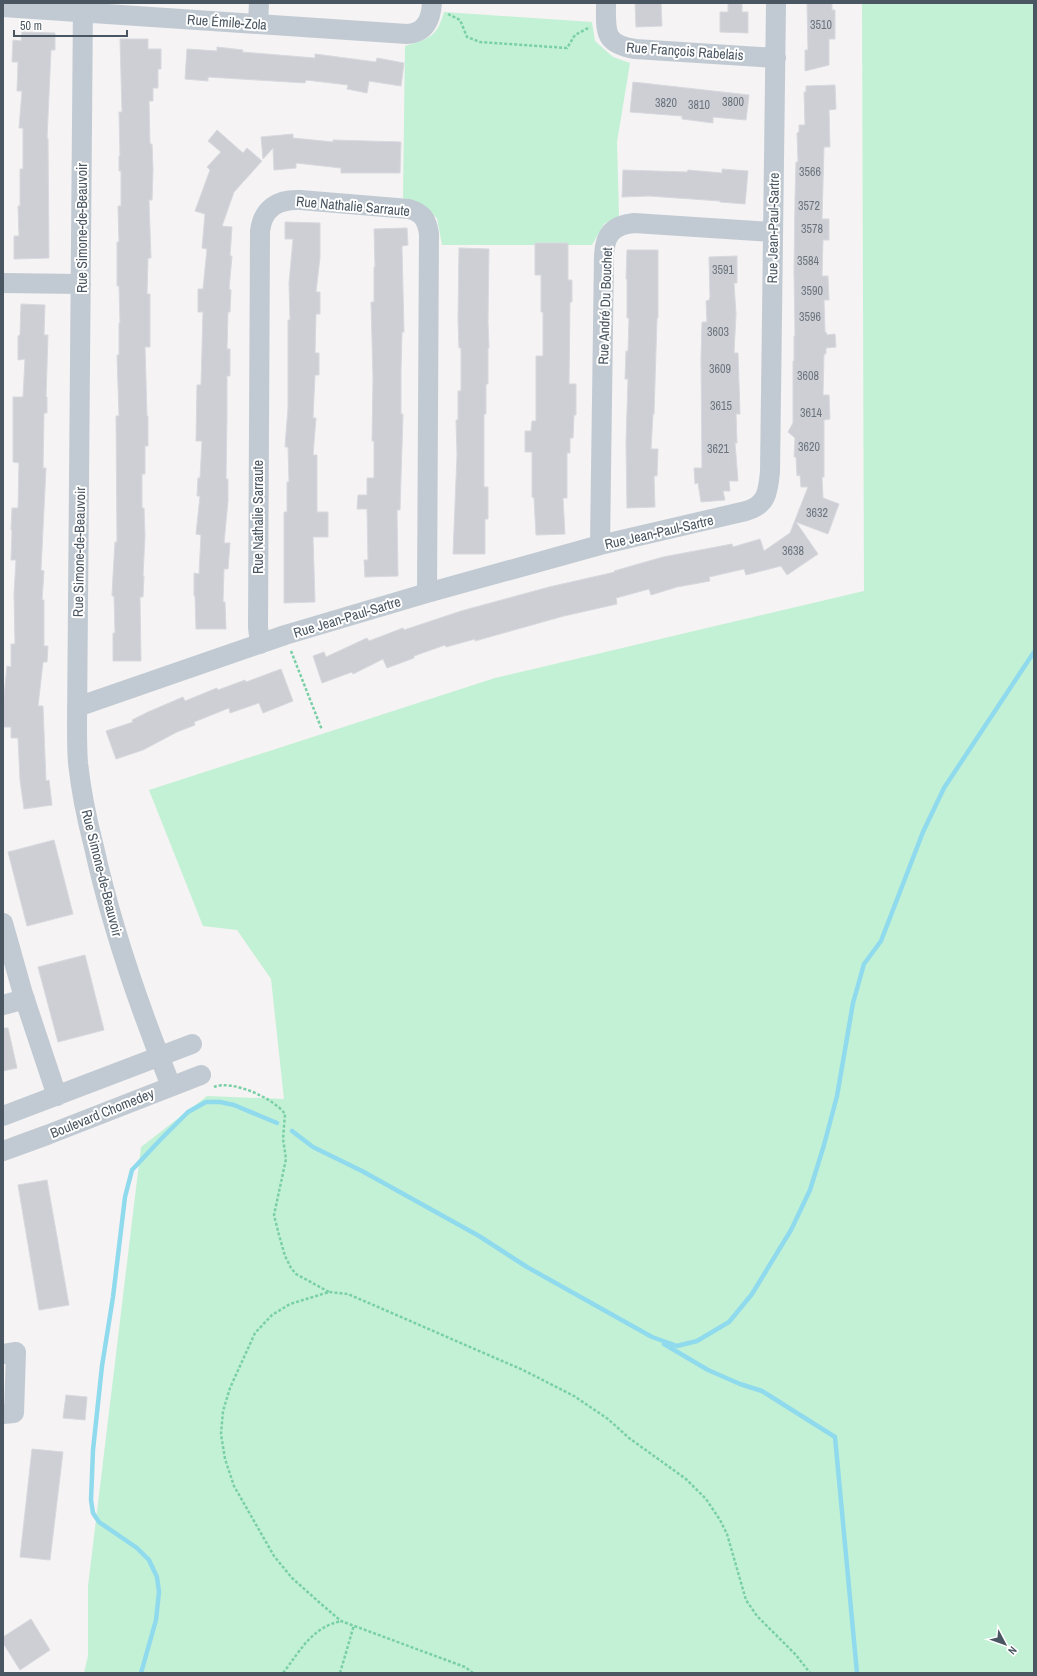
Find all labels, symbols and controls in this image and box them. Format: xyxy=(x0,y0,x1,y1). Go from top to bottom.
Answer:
street label: Rue Émile-Zola xyxy=(187,10,268,34)
scale bar xyxy=(14,12,127,38)
house number: 3510 xyxy=(810,17,832,33)
text: 50 m xyxy=(20,18,42,34)
street label: Rue François Rabelais xyxy=(626,38,744,64)
house number: 3800 xyxy=(722,94,744,110)
house number: 3820 xyxy=(655,95,677,111)
house number: 3810 xyxy=(688,97,710,113)
street label: Rue Simone-de-Beauvoir xyxy=(73,163,91,293)
house number: 3566 xyxy=(799,164,821,180)
street label: Rue Jean-Paul-Sartre xyxy=(763,172,783,284)
street label: Rue Nathalie Sarraute xyxy=(295,192,411,220)
house number: 3572 xyxy=(798,198,820,214)
house number: 3578 xyxy=(801,221,823,237)
street label: Rue André Du Bouchet xyxy=(594,247,616,365)
house number: 3584 xyxy=(797,253,819,269)
house number: 3591 xyxy=(712,262,734,278)
house number: 3590 xyxy=(801,283,823,299)
house number: 3596 xyxy=(799,309,821,325)
house number: 3603 xyxy=(707,324,729,340)
house number: 3609 xyxy=(709,361,731,377)
house number: 3608 xyxy=(797,368,819,384)
house number: 3615 xyxy=(710,398,732,414)
house number: 3614 xyxy=(800,405,822,421)
house number: 3620 xyxy=(798,439,820,455)
house number: 3621 xyxy=(707,441,729,457)
street label: Rue Nathalie Sarraute xyxy=(249,460,267,574)
street label: Rue Simone-de-Beauvoir xyxy=(69,487,89,617)
house number: 3632 xyxy=(806,505,828,521)
street label: Rue Jean-Paul-Sartre xyxy=(603,511,715,553)
house number: 3638 xyxy=(782,543,804,559)
street label: Rue Jean-Paul-Sartre xyxy=(291,592,403,642)
street label: Rue Simone-de-Beauvoir xyxy=(78,808,127,939)
street label: Boulevard Chomedey xyxy=(47,1084,157,1142)
north arrow xyxy=(985,1624,1025,1664)
text: N xyxy=(1005,1644,1020,1658)

